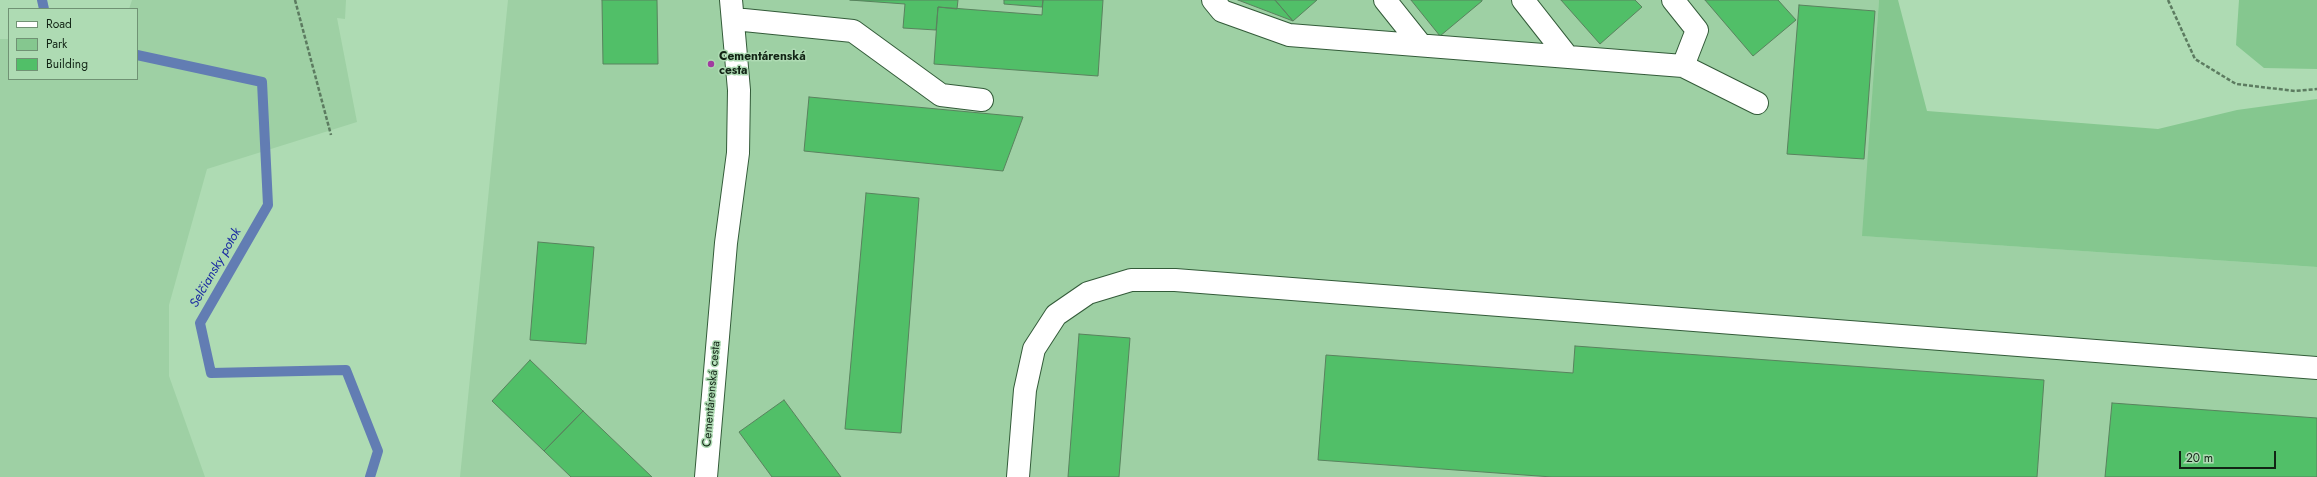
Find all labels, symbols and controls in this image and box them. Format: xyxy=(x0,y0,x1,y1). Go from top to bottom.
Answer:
legend xyxy=(8,8,138,80)
text: Road xyxy=(46,15,72,33)
text: Park xyxy=(46,35,67,53)
place label: Cementárenská cesta xyxy=(719,50,806,78)
text: Building xyxy=(46,55,88,73)
marker: Cementárenská cesta xyxy=(706,59,716,69)
water label: Selčiansky potok xyxy=(187,225,245,311)
street label: Cementárenská cesta xyxy=(700,340,724,448)
scale bar xyxy=(2181,443,2278,469)
text: 20 m xyxy=(2186,449,2213,467)

